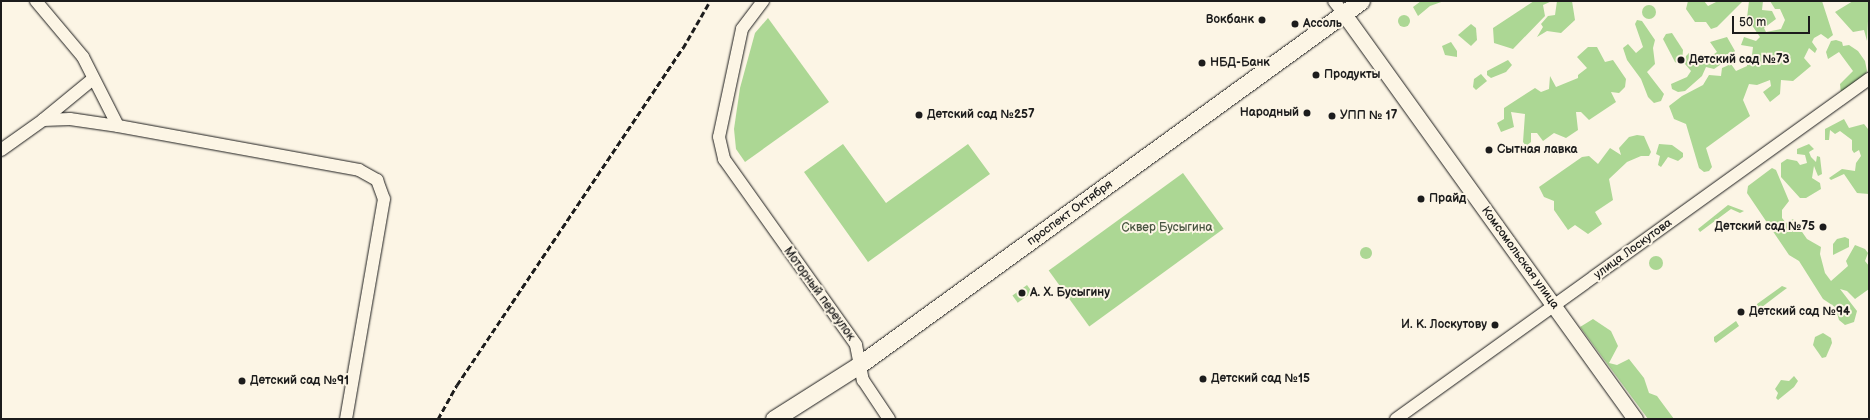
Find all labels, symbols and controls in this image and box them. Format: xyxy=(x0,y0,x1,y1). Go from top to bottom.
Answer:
scale bar xyxy=(1734,8,1812,34)
place label: Вокбанк xyxy=(1206,13,1254,27)
marker: Вокбанк xyxy=(1257,15,1267,25)
text: 50 m xyxy=(1739,15,1766,30)
place label: Ассоль xyxy=(1303,17,1342,31)
marker: Ассоль xyxy=(1290,19,1300,29)
place label: Детский сад №73 xyxy=(1689,53,1790,67)
marker: Детский сад №73 xyxy=(1676,55,1686,65)
place label: НБД-Банк xyxy=(1210,56,1270,70)
marker: НБД-Банк xyxy=(1197,58,1207,68)
place label: Продукты xyxy=(1324,68,1381,82)
marker: Продукты xyxy=(1311,70,1321,80)
place label: Народный xyxy=(1240,106,1299,120)
place label: Детский сад №257 xyxy=(927,108,1035,122)
marker: Народный xyxy=(1302,108,1312,118)
place label: УПП № 17 xyxy=(1340,109,1397,123)
marker: Детский сад №257 xyxy=(914,110,924,120)
marker: УПП № 17 xyxy=(1327,111,1337,121)
place label: Сытная лавка xyxy=(1497,143,1578,157)
marker: Сытная лавка xyxy=(1484,145,1494,155)
street label: проспект Октября xyxy=(1025,177,1115,249)
place label: Прайд xyxy=(1429,192,1466,206)
marker: Прайд xyxy=(1416,194,1426,204)
street label: Комсомольская улица xyxy=(1478,204,1562,312)
street label: улица Лоскутова xyxy=(1591,216,1675,282)
place label: Детский сад №75 xyxy=(1715,220,1815,234)
park label: Сквер Бусыгина xyxy=(1121,221,1213,235)
marker: Детский сад №75 xyxy=(1818,222,1828,232)
street label: Моторный переулок xyxy=(780,244,858,344)
place label: А. Х. Бусыгину xyxy=(1030,286,1110,300)
marker: А. Х. Бусыгину xyxy=(1017,288,1027,298)
place label: Детский сад №94 xyxy=(1749,305,1850,319)
marker: Детский сад №94 xyxy=(1736,307,1746,317)
place label: И. К. Лоскутову xyxy=(1401,318,1487,332)
marker: И. К. Лоскутову xyxy=(1490,320,1500,330)
place label: Детский сад №15 xyxy=(1211,372,1310,386)
place label: Детский сад №91 xyxy=(250,374,349,388)
marker: Детский сад №15 xyxy=(1198,374,1208,384)
marker: Детский сад №91 xyxy=(237,376,247,386)

